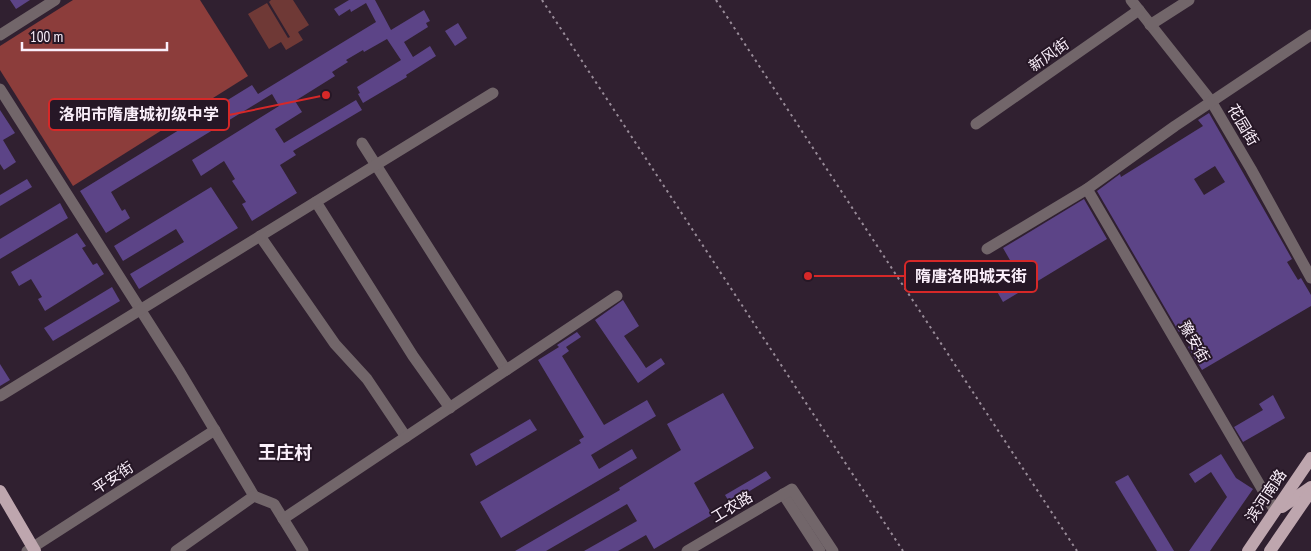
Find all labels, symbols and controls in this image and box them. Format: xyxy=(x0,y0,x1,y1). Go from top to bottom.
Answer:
scale bar xyxy=(22,20,168,52)
text: 100 m xyxy=(30,27,63,46)
street label: 新风街 xyxy=(1025,34,1073,75)
callout: 洛阳市隋唐城初级中学 xyxy=(49,99,229,130)
street label: 花园街 xyxy=(1224,101,1263,149)
text: 洛阳市隋唐城初级中学 xyxy=(59,104,219,124)
callout: 隋唐洛阳城天街 xyxy=(905,261,1037,292)
text: 隋唐洛阳城天街 xyxy=(915,266,1027,286)
street label: 豫安街 xyxy=(1175,318,1214,366)
district label: 王庄村 xyxy=(258,441,312,464)
street label: 平安街 xyxy=(89,457,137,498)
street label: 滨河南路 xyxy=(1241,466,1290,526)
street label: 工农路 xyxy=(708,487,756,526)

